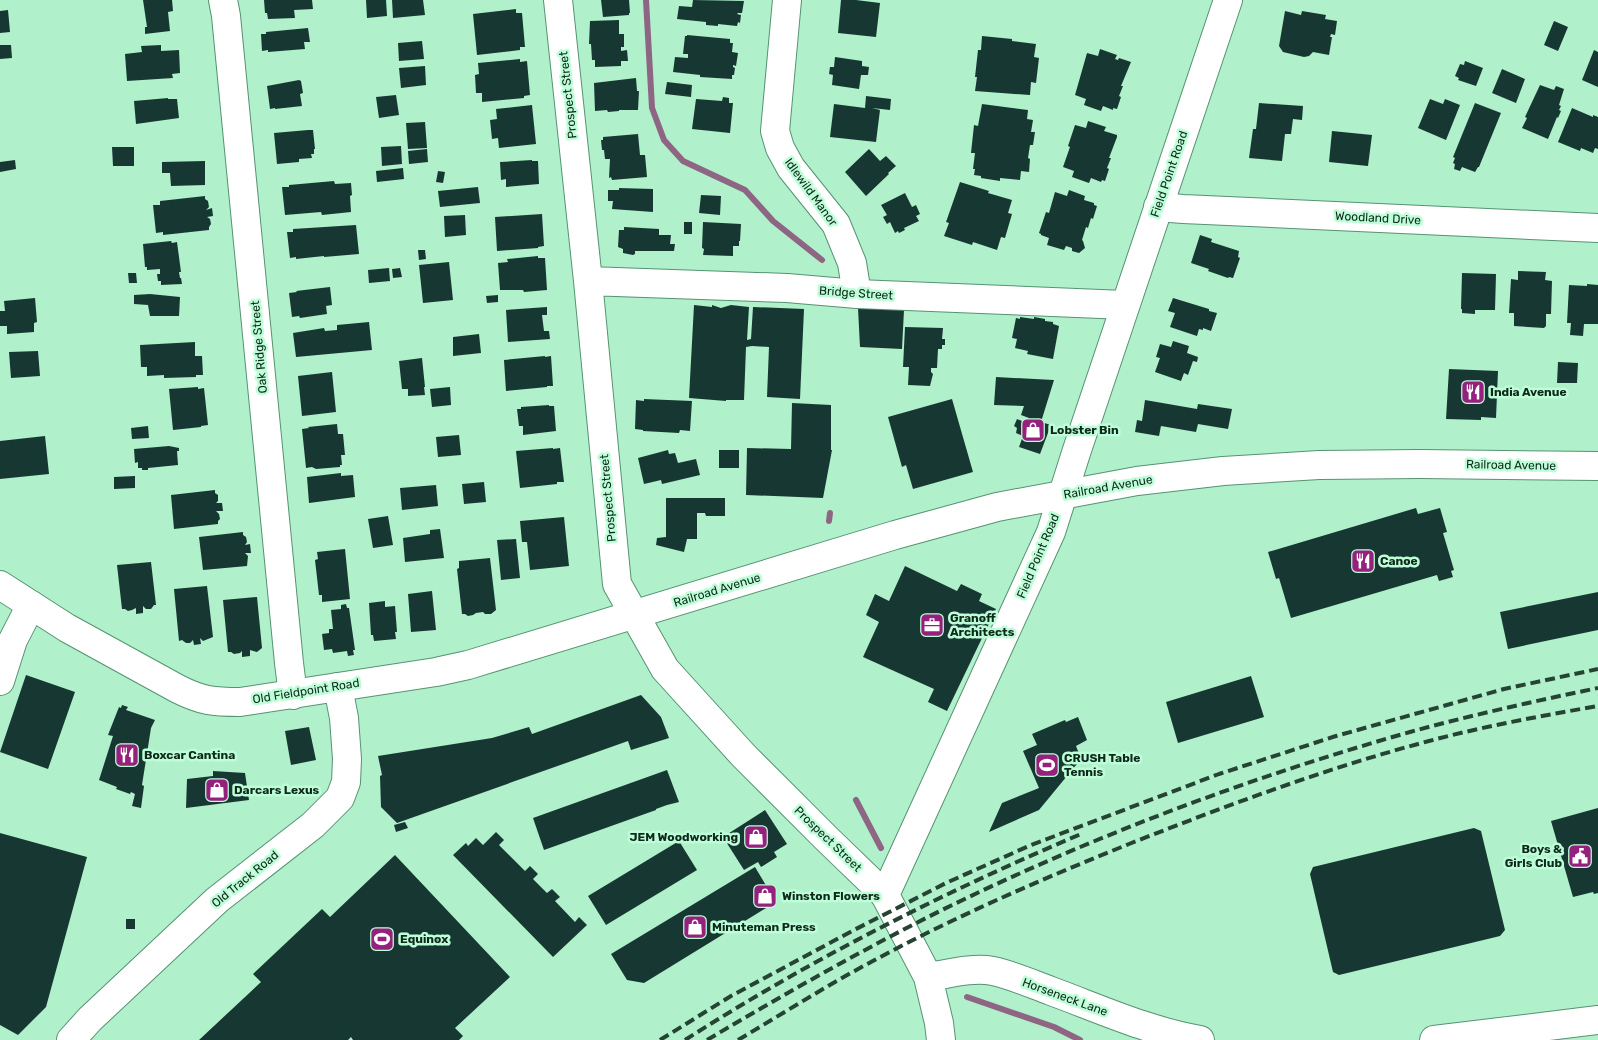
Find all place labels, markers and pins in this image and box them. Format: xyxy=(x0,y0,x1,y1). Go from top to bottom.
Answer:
restaurant icon: India Avenue xyxy=(1460,379,1486,405)
place label: India Avenue xyxy=(1490,385,1567,399)
shop icon: Lobster Bin xyxy=(1020,417,1046,443)
place label: Lobster Bin xyxy=(1050,423,1119,437)
restaurant icon: Canoe xyxy=(1350,548,1376,574)
place label: Canoe xyxy=(1380,554,1418,568)
place label: Granoff Architects xyxy=(950,611,1015,639)
office icon: Granoff Architects xyxy=(919,612,945,638)
restaurant icon: Boxcar Cantina xyxy=(114,742,140,768)
place label: Boxcar Cantina xyxy=(144,748,235,762)
place label: CRUSH Table Tennis xyxy=(1064,751,1140,779)
sports icon: CRUSH Table Tennis xyxy=(1034,752,1060,778)
shop icon: Darcars Lexus xyxy=(204,777,230,803)
place label: Darcars Lexus xyxy=(234,783,320,797)
shop icon: JEM Woodworking xyxy=(743,824,769,850)
place label: JEM Woodworking xyxy=(629,830,738,844)
place label: Boys & Girls Club xyxy=(1505,842,1562,870)
public building icon: Boys & Girls Club xyxy=(1567,843,1593,869)
shop icon: Winston Flowers xyxy=(752,883,778,909)
place label: Winston Flowers xyxy=(782,889,880,903)
shop icon: Minuteman Press xyxy=(682,914,708,940)
place label: Minuteman Press xyxy=(712,920,816,934)
sports icon: Equinox xyxy=(369,926,395,952)
place label: Equinox xyxy=(400,932,448,946)

